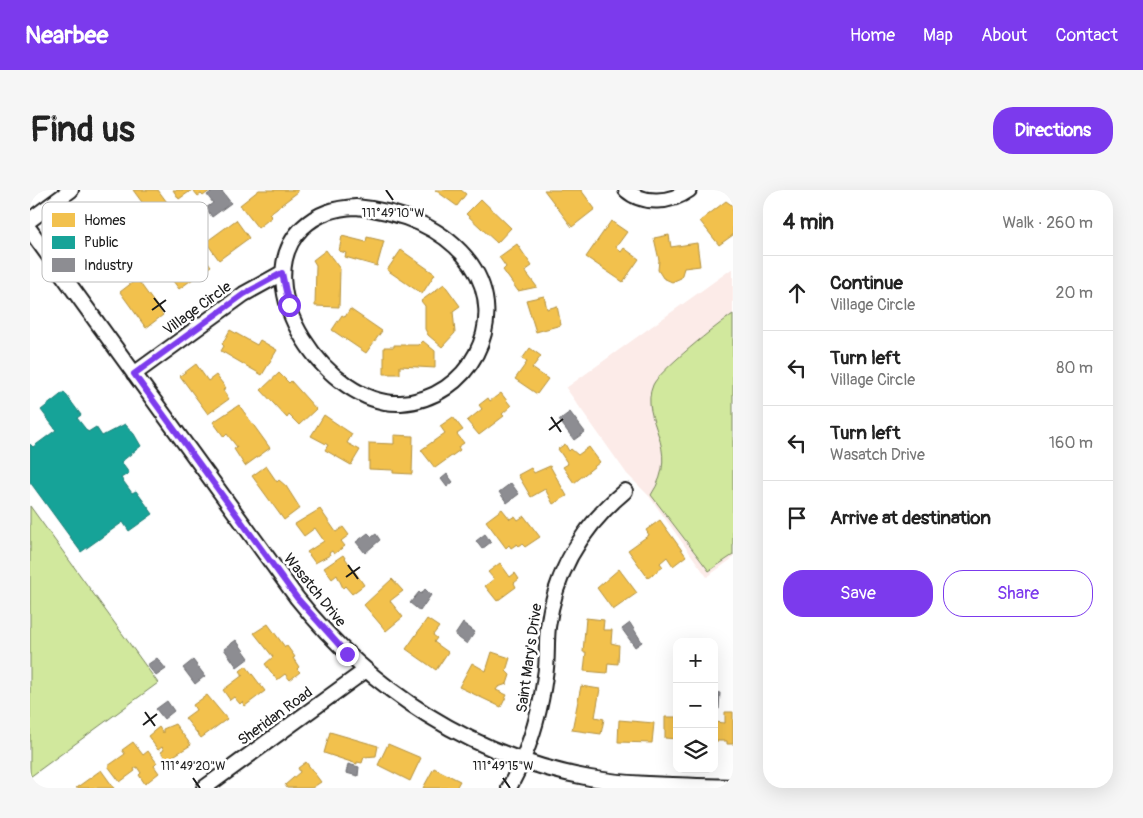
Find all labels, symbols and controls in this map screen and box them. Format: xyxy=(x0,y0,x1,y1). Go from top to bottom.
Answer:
text: Nearbee xyxy=(25,21,108,50)
text: Home xyxy=(850,24,895,47)
text: Map xyxy=(923,24,953,47)
text: About xyxy=(981,24,1027,47)
text: Contact xyxy=(1055,24,1118,47)
button: Directions xyxy=(993,107,1113,154)
text: Find us xyxy=(30,108,135,152)
legend xyxy=(42,202,208,282)
text: 111°49'10"W xyxy=(362,206,424,221)
text: 4 min xyxy=(783,209,834,236)
text: Homes xyxy=(84,212,126,229)
text: Walk · 260 m xyxy=(1002,213,1093,233)
text: Public xyxy=(84,234,119,251)
text: Industry xyxy=(84,257,133,274)
text: Continue xyxy=(830,271,903,295)
street label: Village Circle xyxy=(159,277,236,340)
icon: ahead xyxy=(783,279,811,307)
text: 20 m xyxy=(1055,283,1093,303)
route start xyxy=(278,294,301,317)
text: Village Circle xyxy=(830,295,915,315)
text: Turn left xyxy=(830,346,900,370)
icon: left xyxy=(783,354,811,382)
text: 80 m xyxy=(1056,358,1093,378)
text: Village Circle xyxy=(830,370,915,390)
text: Turn left xyxy=(830,421,900,445)
icon: left xyxy=(783,429,811,457)
text: 160 m xyxy=(1049,433,1093,453)
text: Wasatch Drive xyxy=(830,445,925,465)
icon: arrive xyxy=(783,504,811,532)
text: Arrive at destination xyxy=(830,506,991,530)
street label: Wasatch Drive xyxy=(279,550,350,631)
button: Save xyxy=(783,570,933,617)
button: Share xyxy=(943,570,1093,617)
street label: Saint Mary's Drive xyxy=(512,602,547,714)
map controls xyxy=(673,638,718,773)
button: + xyxy=(673,638,718,683)
route end xyxy=(336,643,359,666)
street label: Sheridan Road xyxy=(234,683,316,750)
button: − xyxy=(673,683,718,728)
button: layers xyxy=(673,728,718,773)
text: 111°49'20"W xyxy=(161,759,225,774)
text: 111°49'15"W xyxy=(472,759,534,774)

